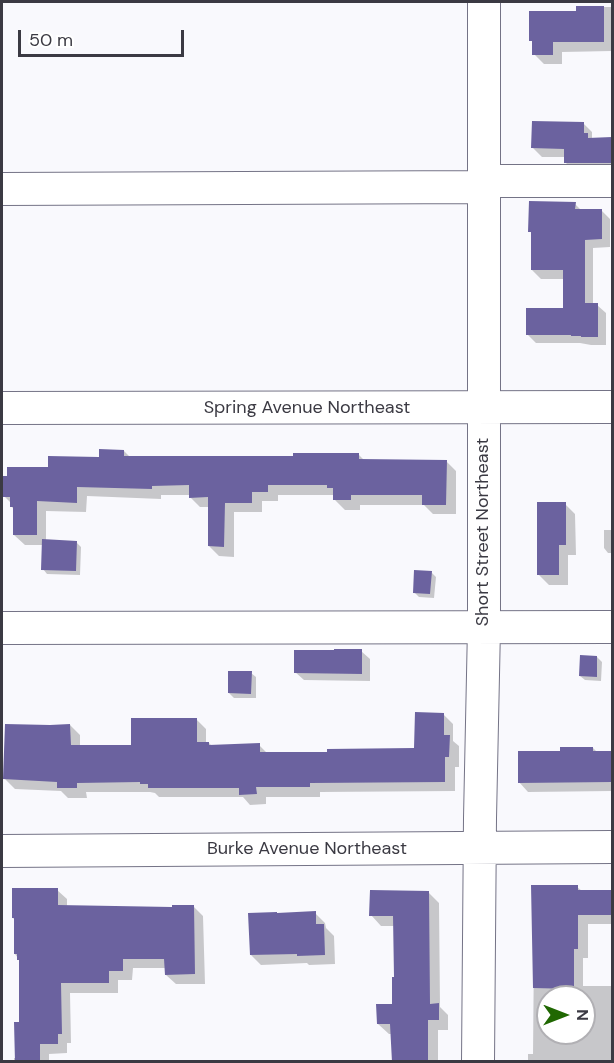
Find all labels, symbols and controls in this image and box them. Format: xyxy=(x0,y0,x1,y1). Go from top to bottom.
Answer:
scale bar xyxy=(21,18,188,56)
text: 50 m xyxy=(29,28,73,52)
street label: Spring Avenue Northeast xyxy=(204,397,410,419)
street label: Short Street Northeast xyxy=(472,438,494,626)
street label: Burke Avenue Northeast xyxy=(207,838,407,860)
north arrow xyxy=(536,985,596,1045)
text: N xyxy=(572,1009,593,1021)

